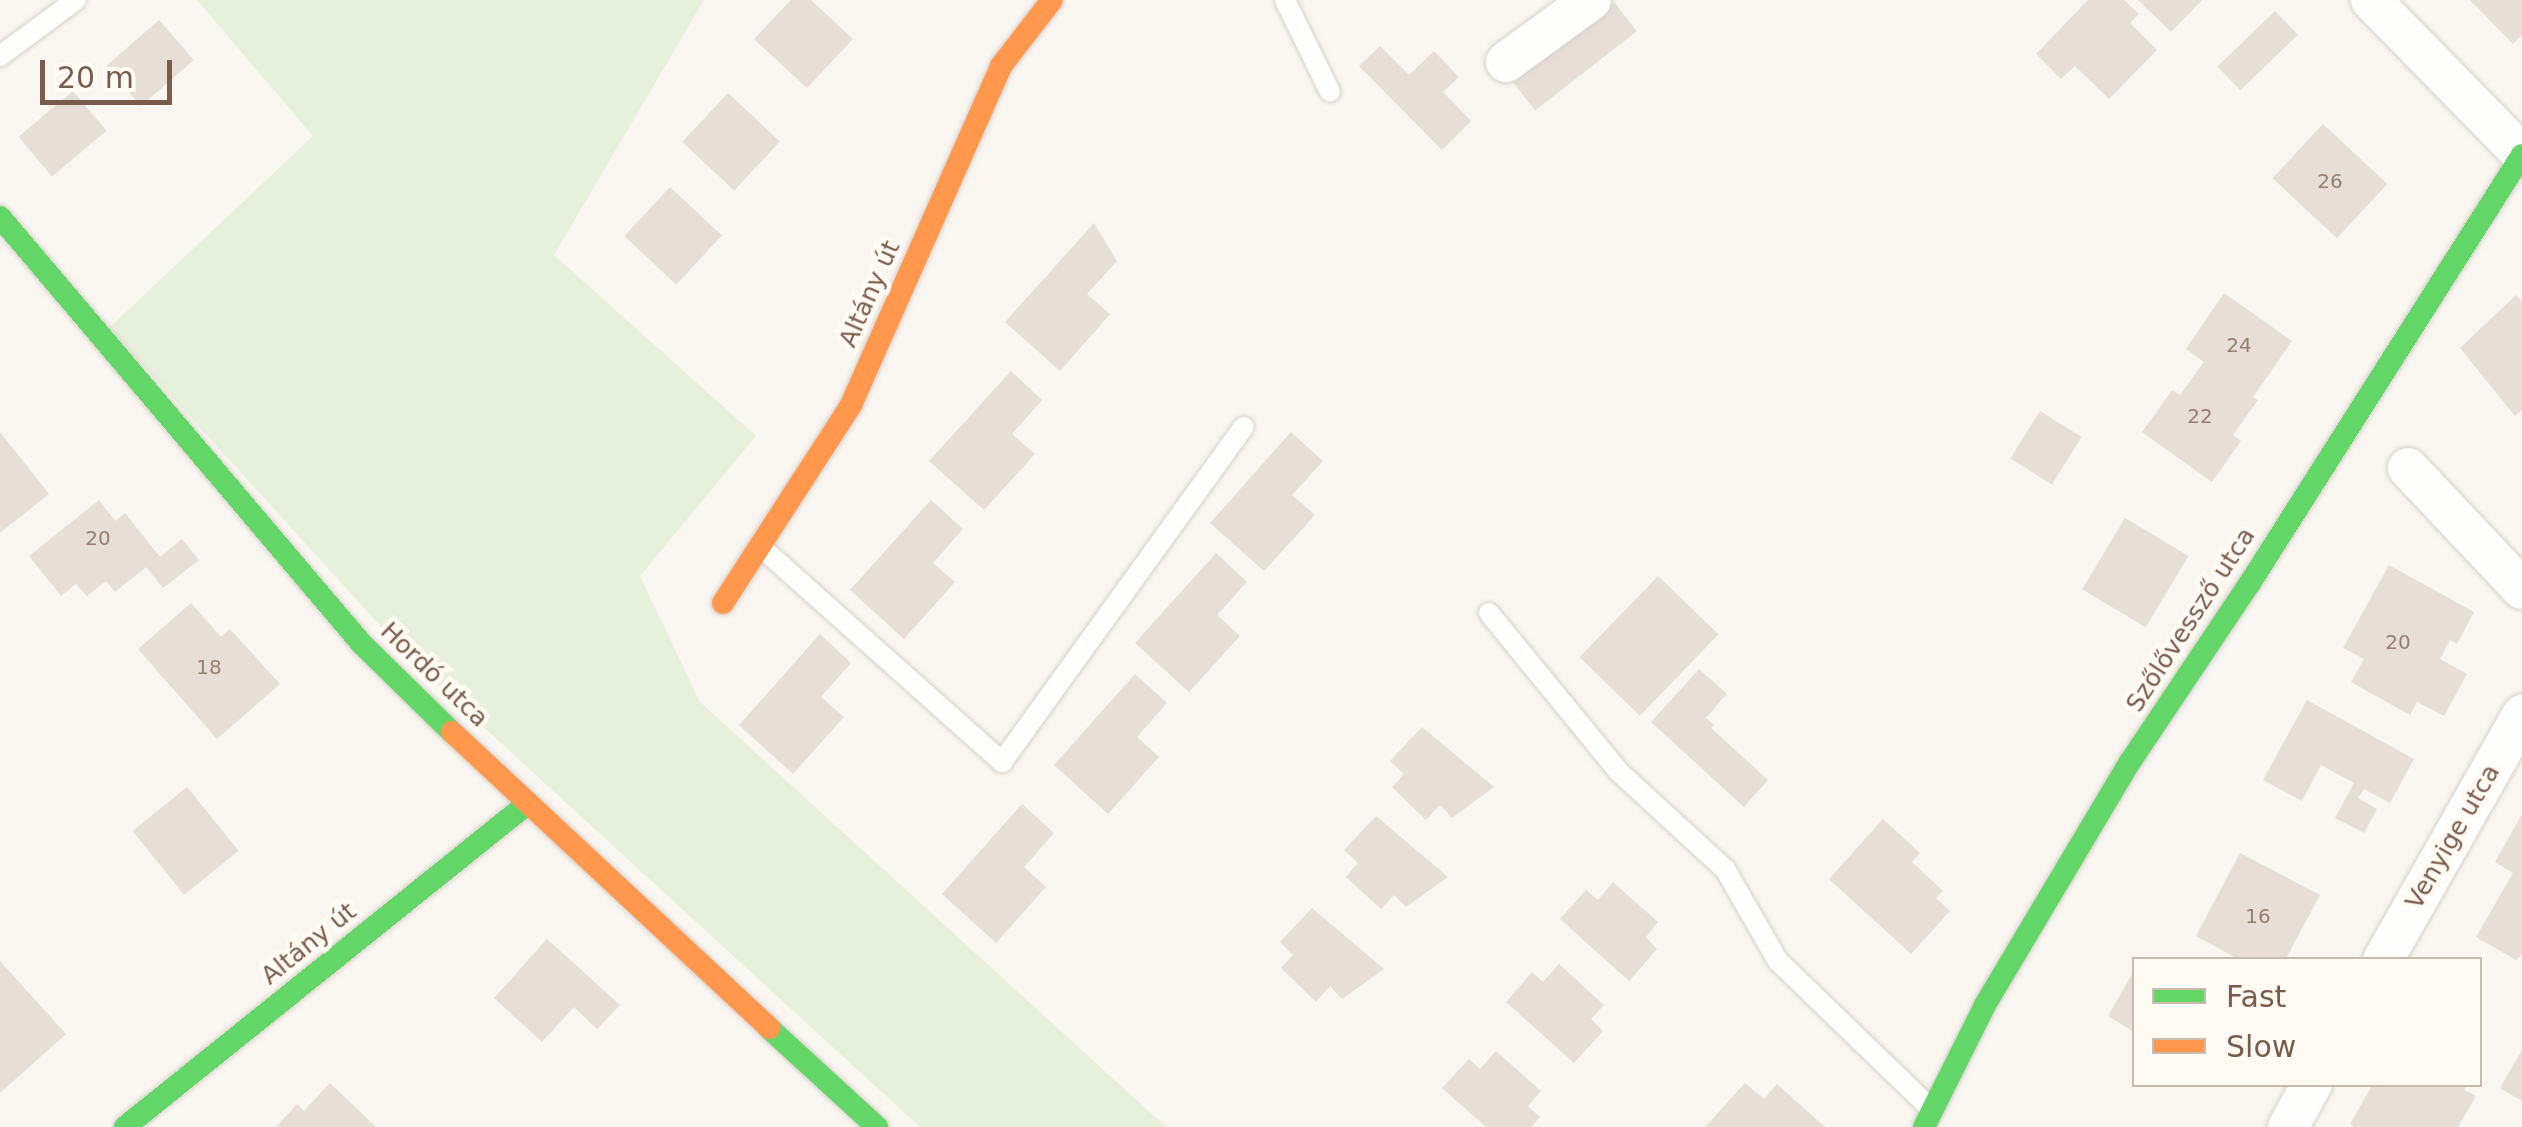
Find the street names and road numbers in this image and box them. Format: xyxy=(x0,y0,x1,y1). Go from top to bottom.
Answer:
street label: Altány út xyxy=(833,236,907,352)
street label: Szőlővessző utca xyxy=(2120,522,2262,718)
street label: Hordó utca xyxy=(374,616,494,734)
street label: Venyige utca xyxy=(2400,759,2506,915)
street label: Altány út xyxy=(255,897,363,991)

